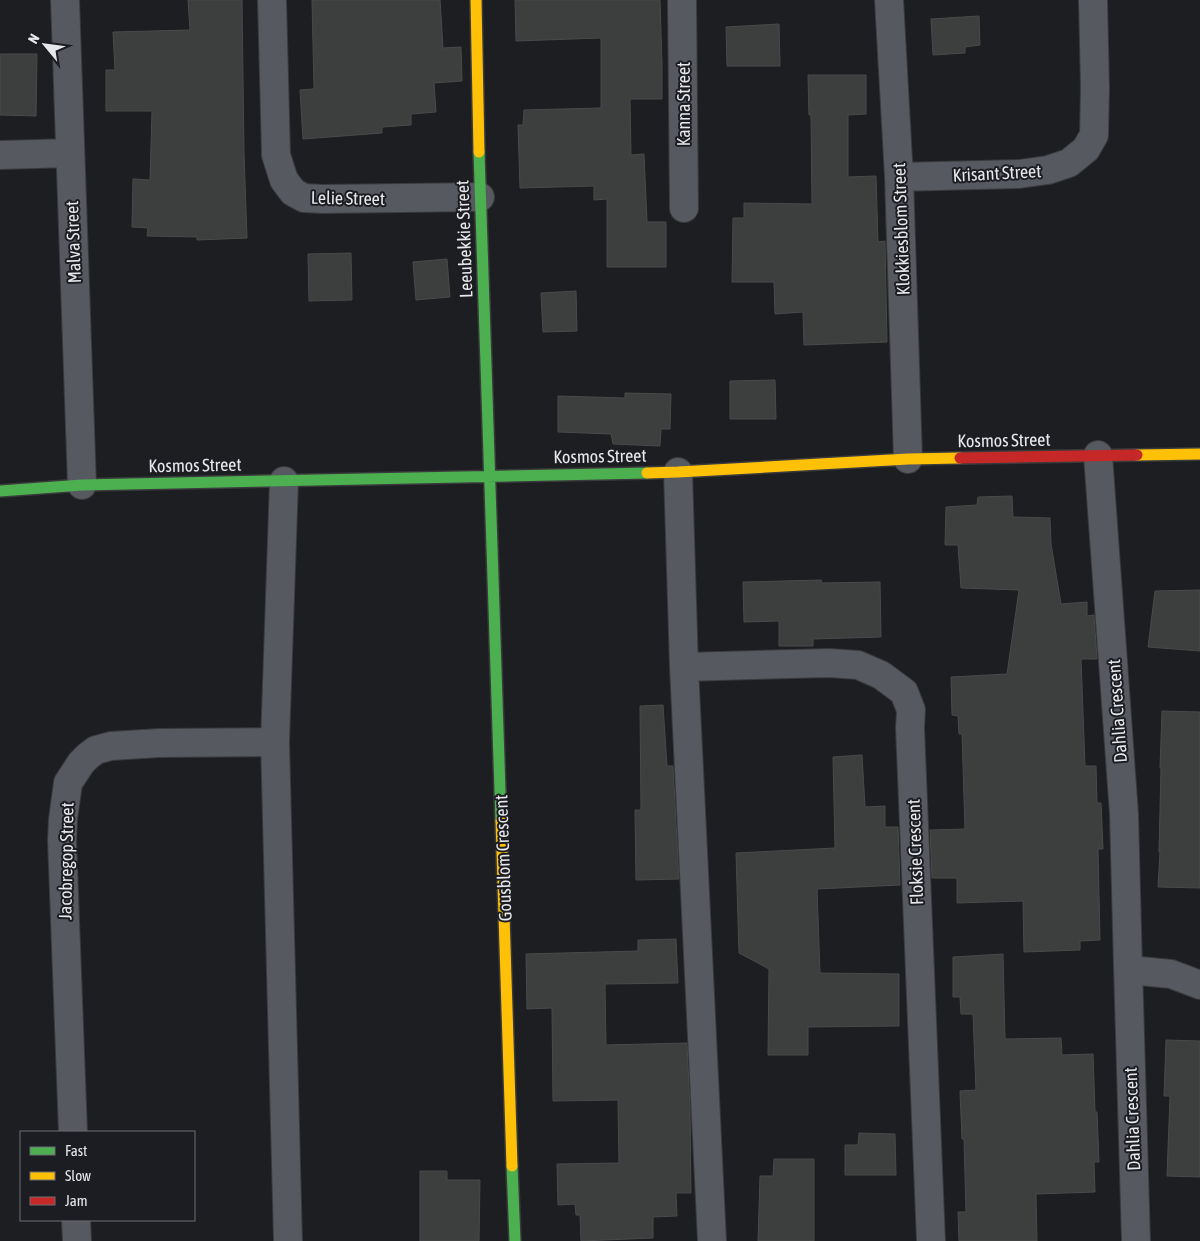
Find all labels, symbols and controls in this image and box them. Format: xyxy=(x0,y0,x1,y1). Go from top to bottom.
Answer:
north arrow xyxy=(20,20,70,70)
text: N xyxy=(25,31,43,46)
street label: Kanna Street xyxy=(673,62,694,146)
street label: Krisant Street xyxy=(952,160,1042,186)
street label: Klokkiesblom Street xyxy=(888,163,914,295)
street label: Leeubekkie Street xyxy=(451,180,477,298)
street label: Lelie Street xyxy=(311,187,385,209)
street label: Malva Street xyxy=(61,200,85,284)
street label: Kosmos Street xyxy=(957,429,1051,451)
street label: Kosmos Street xyxy=(553,445,647,467)
street label: Kosmos Street xyxy=(148,454,242,476)
street label: Dahlia Crescent xyxy=(1103,659,1131,763)
street label: Gousblom Crescent xyxy=(490,794,516,922)
street label: Floksie Crescent xyxy=(903,799,927,905)
street label: Jacobregop Street xyxy=(54,802,78,920)
street label: Dahlia Crescent xyxy=(1120,1067,1144,1171)
legend xyxy=(20,1131,195,1221)
text: Fast xyxy=(65,1142,87,1159)
text: Slow xyxy=(65,1167,91,1184)
text: Jam xyxy=(65,1192,88,1209)

